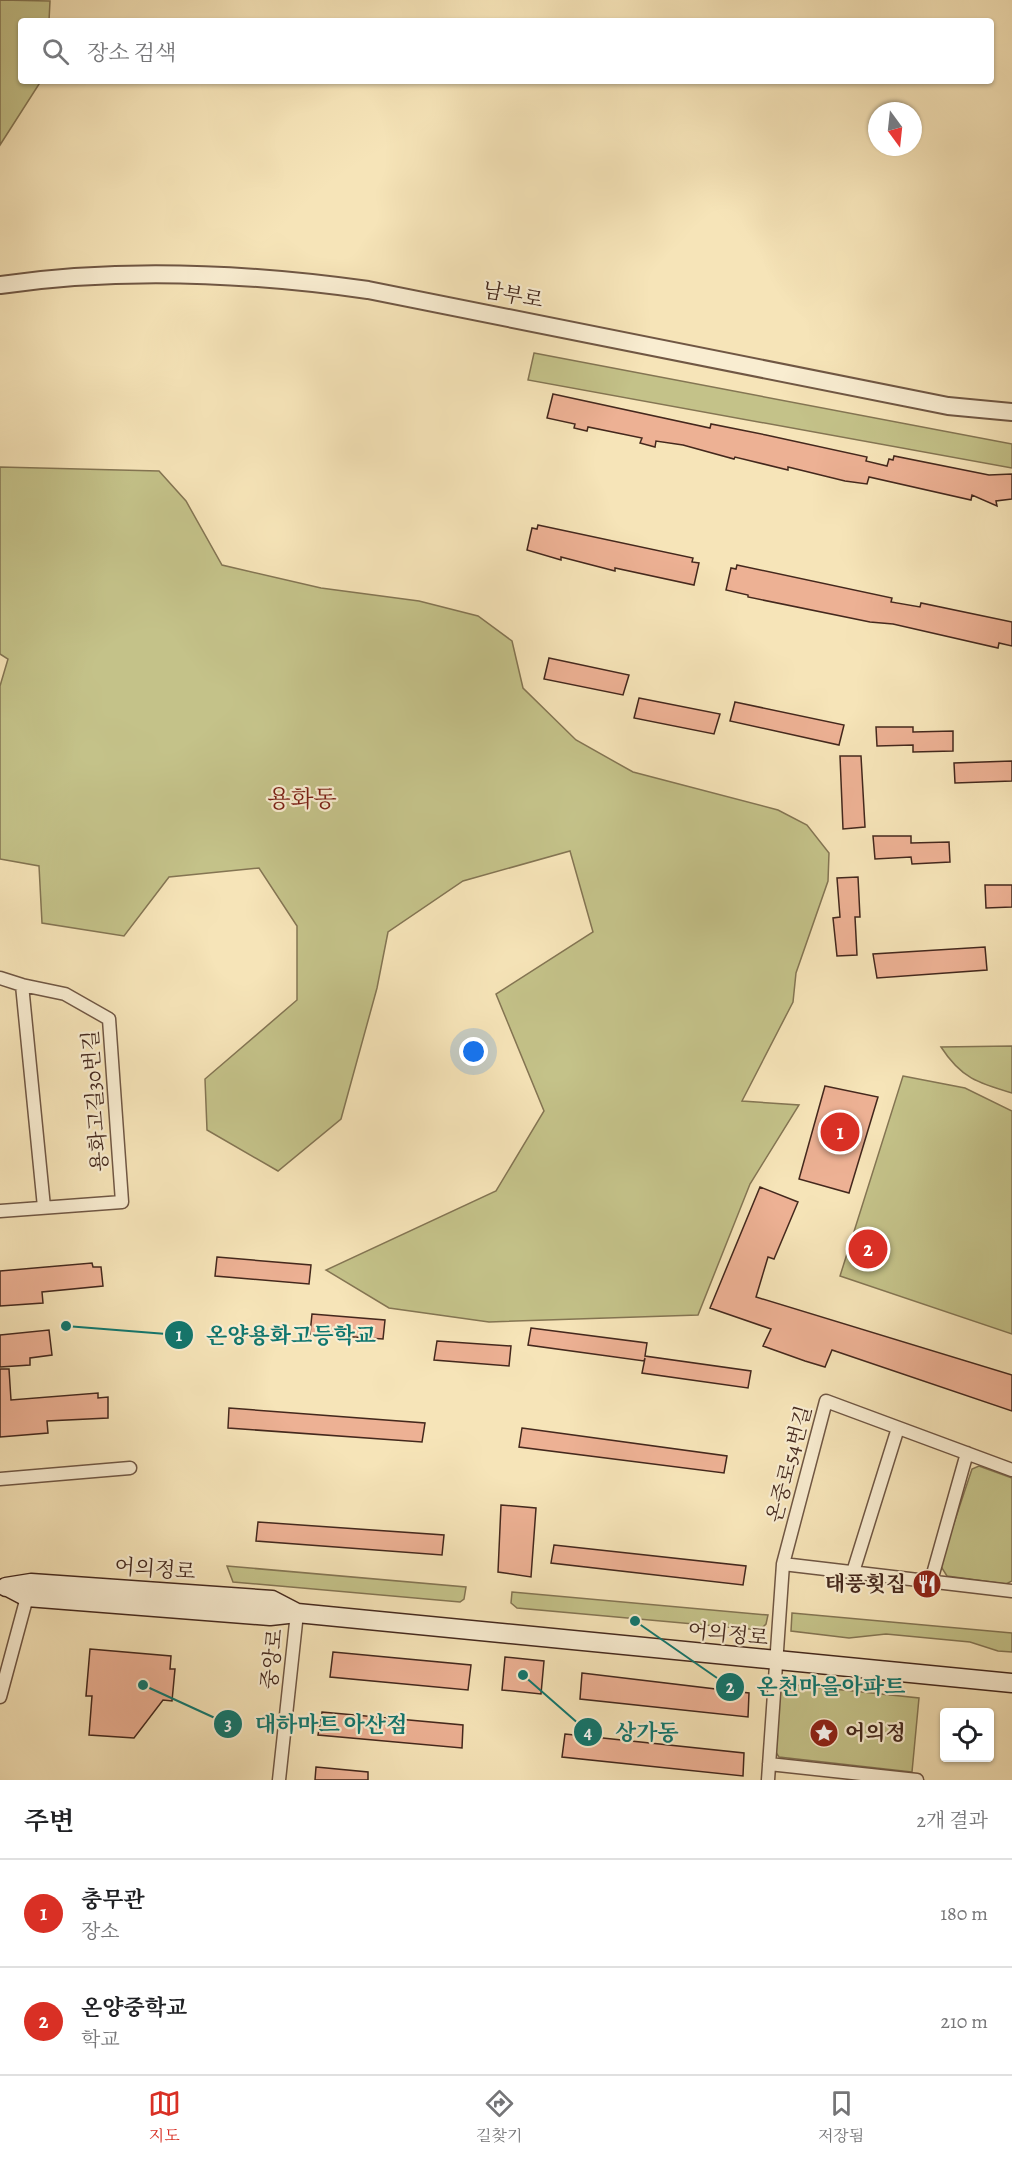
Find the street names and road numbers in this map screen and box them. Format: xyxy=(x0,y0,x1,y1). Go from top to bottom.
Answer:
street label: 남부로 xyxy=(480,275,546,315)
street label: 용화고길30번길 xyxy=(76,1029,114,1173)
street label: 온중로54번길 xyxy=(760,1402,818,1526)
street label: 어의정로 xyxy=(114,1552,196,1586)
street label: 어의정로 xyxy=(686,1616,770,1652)
street label: 중앙로 xyxy=(255,1627,289,1691)

